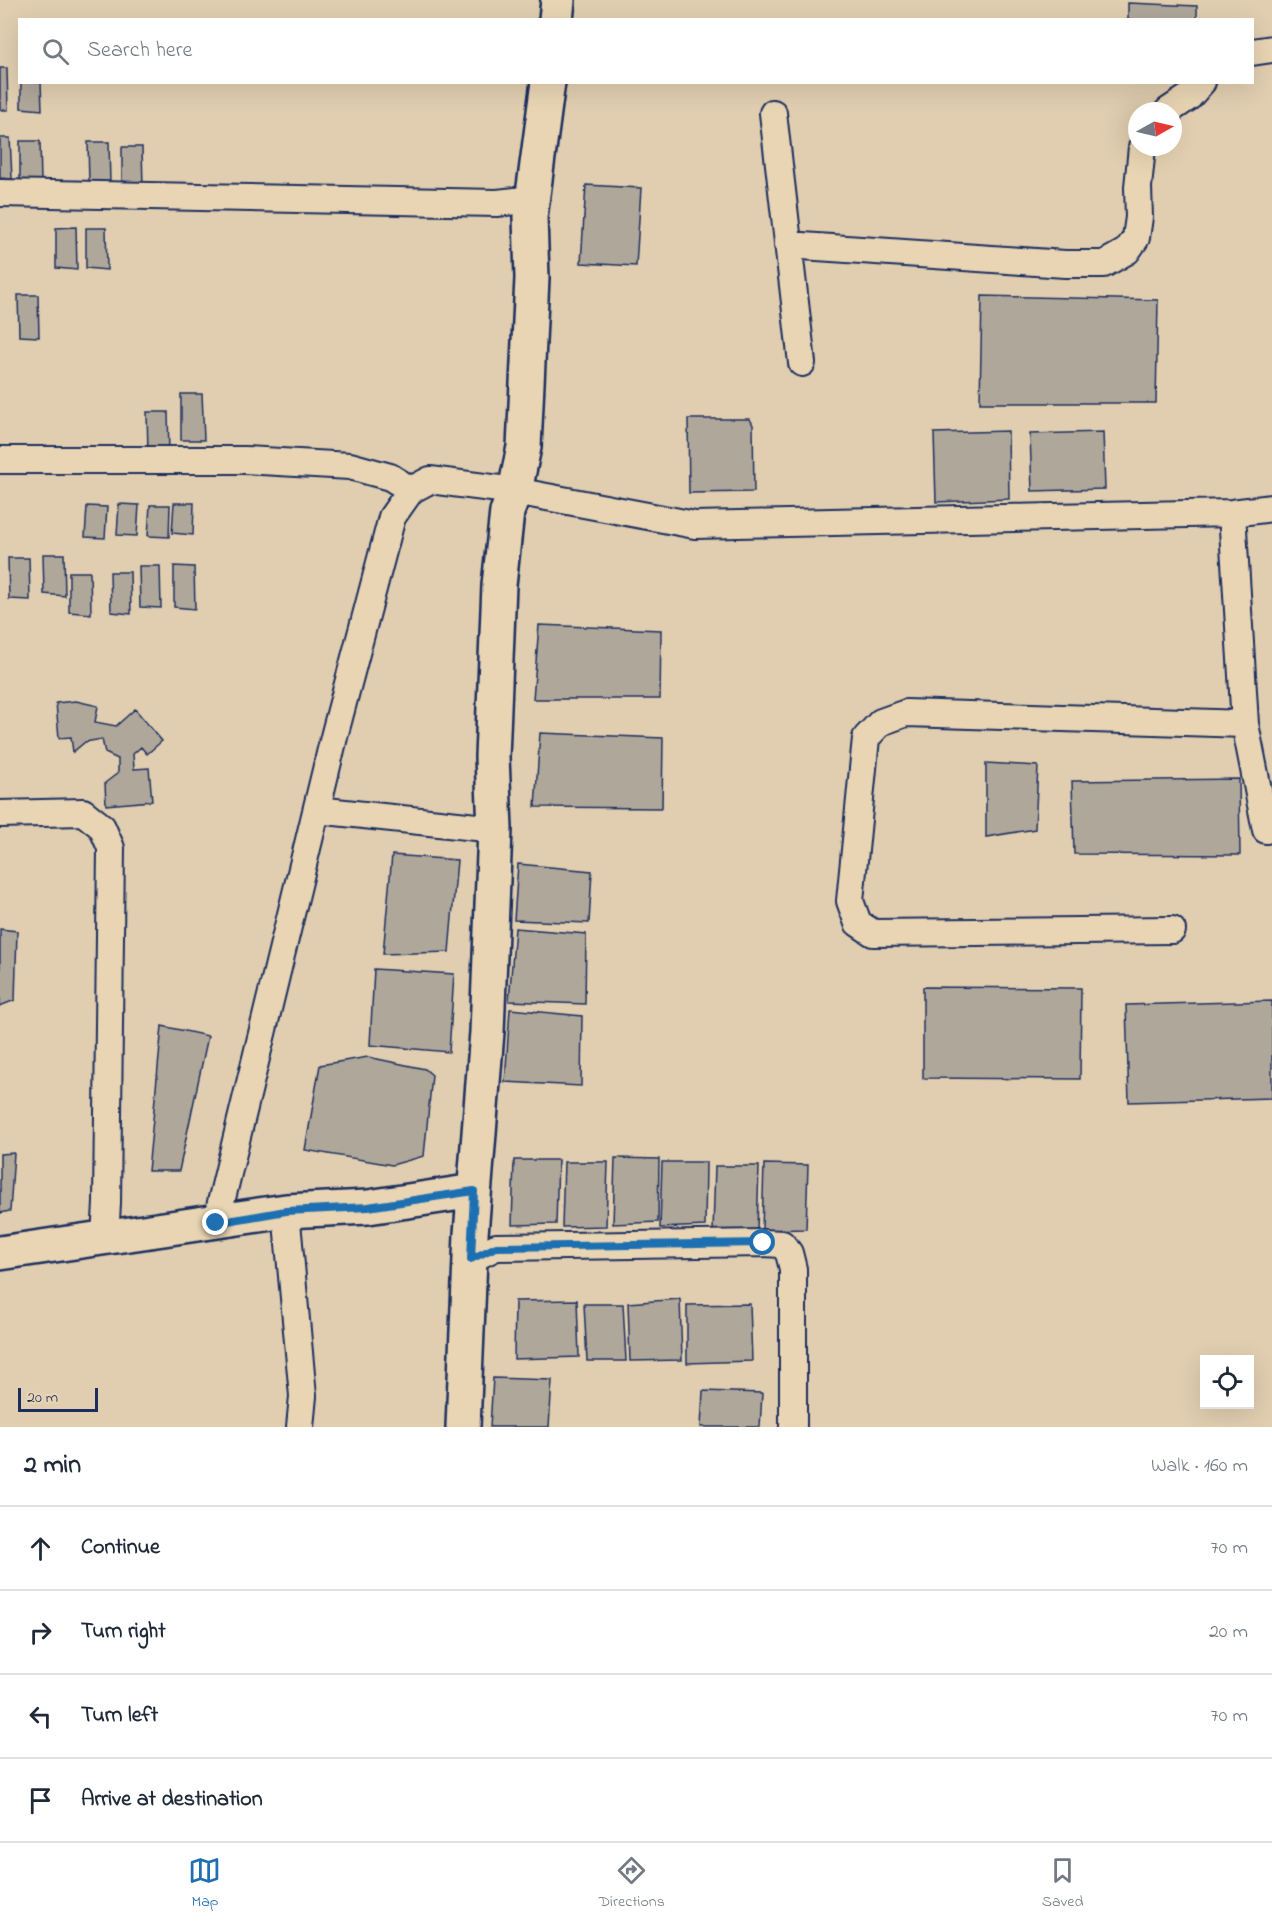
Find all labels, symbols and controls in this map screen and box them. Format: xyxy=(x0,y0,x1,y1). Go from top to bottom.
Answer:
search box xyxy=(18,18,1254,84)
icon: search xyxy=(39,35,72,68)
text: Search here xyxy=(87,35,192,67)
north arrow xyxy=(1128,102,1182,156)
route end xyxy=(202,1209,228,1235)
route start xyxy=(749,1229,775,1255)
map controls xyxy=(1200,1355,1254,1409)
button: locate xyxy=(1200,1355,1254,1409)
scale bar xyxy=(18,1385,98,1412)
text: 20 m xyxy=(27,1386,58,1410)
text: 2 min xyxy=(24,1447,81,1485)
text: Walk · 160 m xyxy=(1151,1452,1248,1481)
icon: ahead xyxy=(24,1532,57,1565)
text: Continue xyxy=(81,1532,160,1564)
text: 70 m xyxy=(1211,1534,1248,1563)
icon: right xyxy=(24,1616,57,1649)
text: Turn right xyxy=(81,1616,166,1648)
text: 20 m xyxy=(1209,1618,1248,1647)
icon: left xyxy=(24,1700,57,1733)
text: Turn left xyxy=(81,1700,158,1732)
text: 70 m xyxy=(1211,1702,1248,1731)
icon: arrive xyxy=(24,1784,57,1817)
text: Arrive at destination xyxy=(81,1784,263,1816)
tab: Map xyxy=(188,1854,221,1914)
tab: Directions xyxy=(598,1854,665,1914)
tab: Saved xyxy=(1042,1854,1084,1914)

